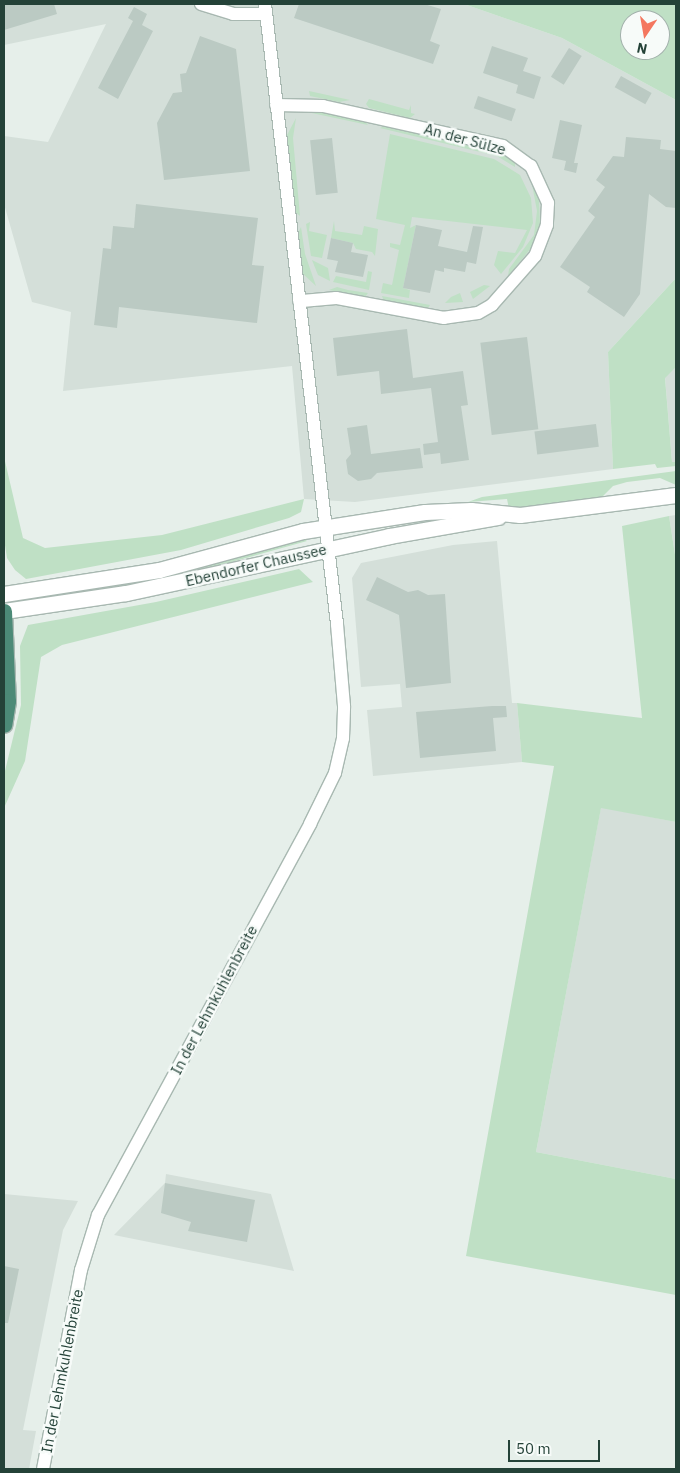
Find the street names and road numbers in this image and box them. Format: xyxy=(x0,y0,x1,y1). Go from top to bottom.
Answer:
street label: An der Sülze xyxy=(422,119,508,159)
street label: Ebendorfer Chaussee xyxy=(184,540,328,590)
street label: In der Lehmkuhlenbreite xyxy=(167,922,261,1078)
street label: In der Lehmkuhlenbreite xyxy=(37,1288,87,1454)

